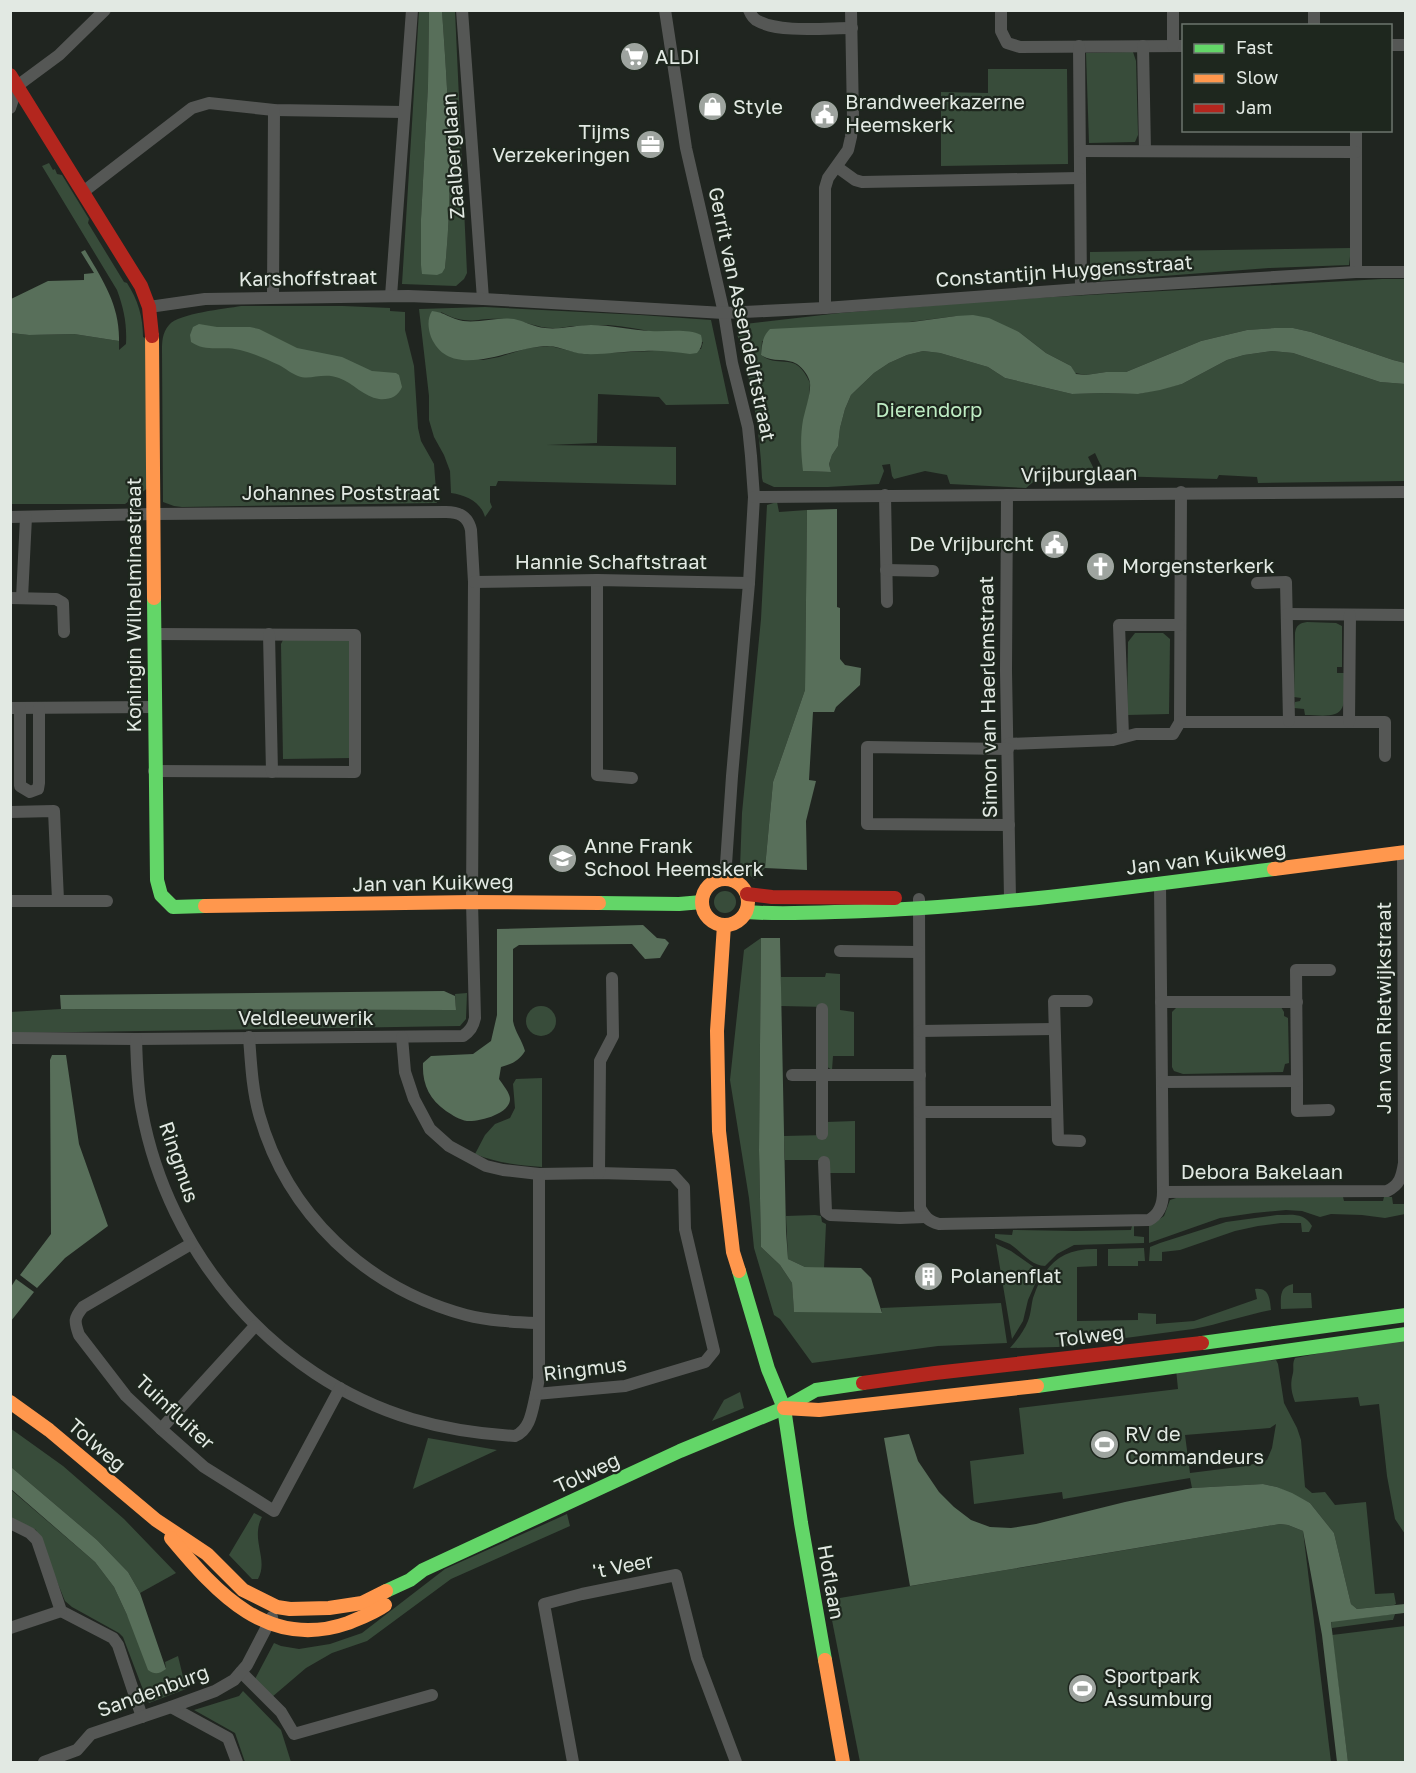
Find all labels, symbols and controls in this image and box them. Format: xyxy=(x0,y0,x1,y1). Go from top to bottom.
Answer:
legend xyxy=(1182,24,1392,132)
text: Fast xyxy=(1236,36,1273,58)
supermarket icon: ALDI xyxy=(618,41,650,73)
place label: ALDI xyxy=(655,44,700,68)
text: Slow xyxy=(1236,66,1279,88)
place label: Brandweerkazerne Heemskerk xyxy=(845,89,1025,136)
shop icon: Style xyxy=(696,91,728,123)
street label: Zaalberglaan xyxy=(436,92,468,220)
place label: Style xyxy=(733,94,783,118)
text: Jam xyxy=(1236,96,1272,118)
public building icon: Brandweerkazerne Heemskerk xyxy=(808,98,840,130)
place label: Tijms Verzekeringen xyxy=(492,119,630,166)
office icon: Tijms Verzekeringen xyxy=(635,128,667,160)
street label: Gerrit van Assendelftstraat xyxy=(704,184,782,443)
street label: Constantijn Huygensstraat xyxy=(935,249,1193,291)
street label: Karshoffstraat xyxy=(238,264,378,290)
park label: Dierendorp xyxy=(876,397,982,421)
street label: Vrijburglaan xyxy=(1020,460,1138,486)
street label: Koningin Wilhelminastraat xyxy=(121,478,145,732)
street label: Johannes Poststraat xyxy=(242,480,440,504)
public building icon: De Vrijburcht xyxy=(1039,528,1071,560)
place label: De Vrijburcht xyxy=(909,531,1034,555)
street label: Hannie Schaftstraat xyxy=(515,549,707,573)
church icon: Morgensterkerk xyxy=(1085,550,1117,582)
place label: Morgensterkerk xyxy=(1122,553,1275,577)
street label: Simon van Haerlemstraat xyxy=(973,576,1001,818)
place label: Anne Frank School Heemskerk xyxy=(584,833,764,880)
street label: Jan van Kuikweg xyxy=(1124,835,1287,879)
school or university icon: Anne Frank School Heemskerk xyxy=(547,842,579,874)
street label: Jan van Kuikweg xyxy=(352,869,514,895)
street label: Jan van Rietwijkstraat xyxy=(1371,902,1395,1114)
street label: Veldleeuwerik xyxy=(238,1005,374,1029)
street label: Ringmus xyxy=(155,1118,205,1205)
street label: Debora Bakelaan xyxy=(1181,1159,1343,1183)
building icon: Polanenflat xyxy=(913,1260,945,1292)
place label: Polanenflat xyxy=(950,1263,1062,1287)
street label: Tolweg xyxy=(1054,1319,1125,1351)
street label: Ringmus xyxy=(542,1351,628,1385)
street label: Tuinfluiter xyxy=(131,1369,220,1454)
street label: Tolweg xyxy=(64,1413,131,1476)
place label: RV de Commandeurs xyxy=(1125,1421,1264,1468)
sports icon: RV de Commandeurs xyxy=(1088,1429,1120,1461)
street label: Tolweg xyxy=(550,1447,623,1497)
street label: Hoflaan xyxy=(814,1543,850,1621)
street label: 't Veer xyxy=(590,1547,655,1583)
street label: Sandenburg xyxy=(94,1659,212,1721)
place label: Sportpark Assumburg xyxy=(1104,1663,1213,1710)
sports icon: Sportpark Assumburg xyxy=(1067,1672,1099,1704)

